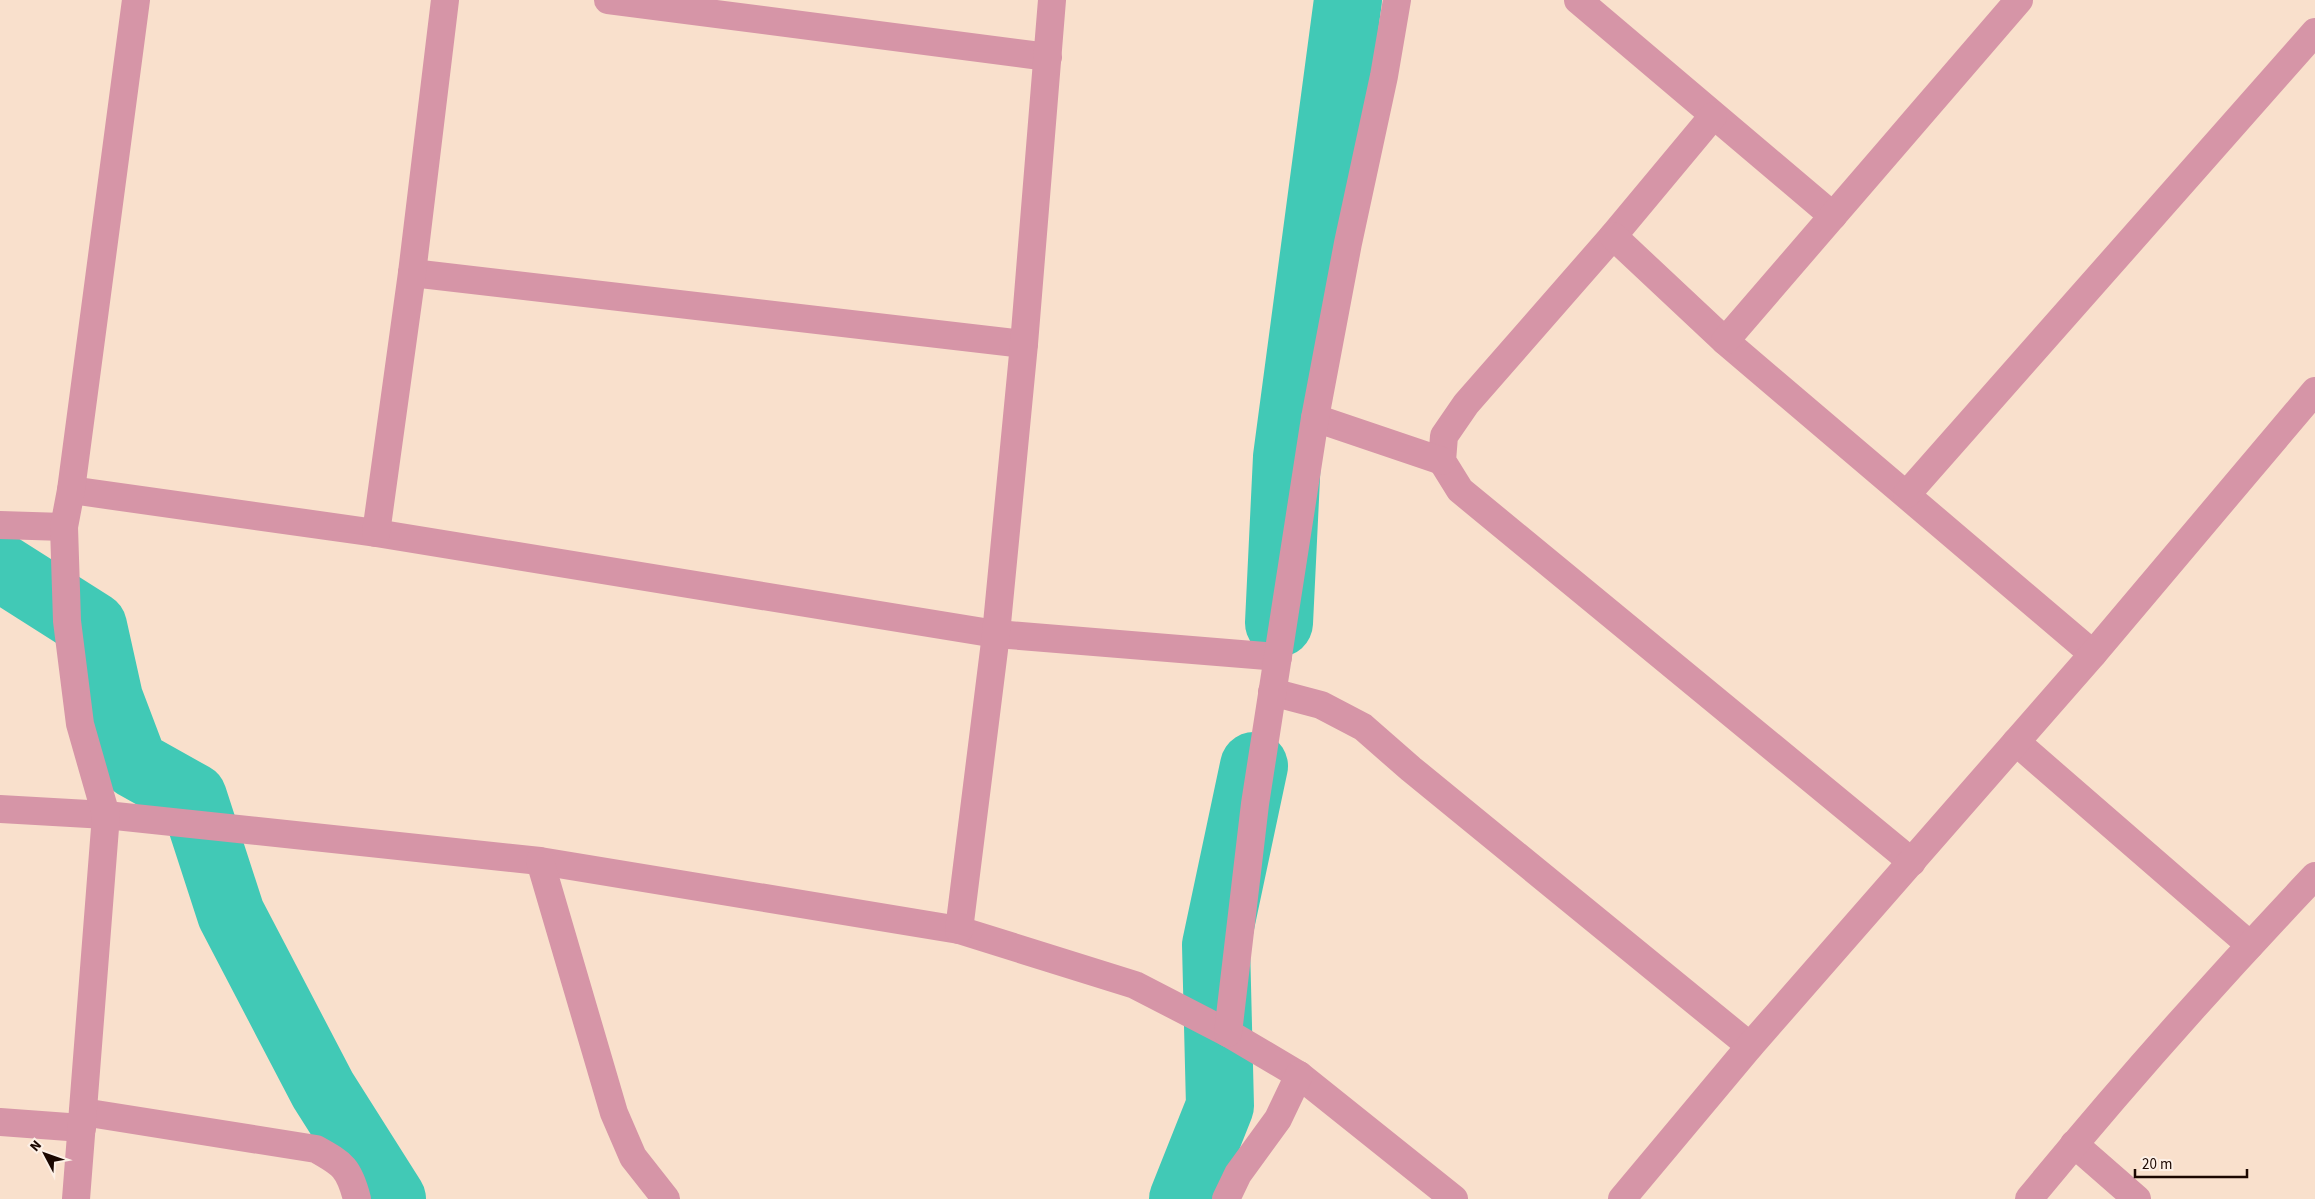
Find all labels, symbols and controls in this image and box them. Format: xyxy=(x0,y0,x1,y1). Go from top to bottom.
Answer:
north arrow xyxy=(20,1129,70,1179)
text: N xyxy=(25,1136,47,1156)
scale bar xyxy=(2135,1146,2248,1178)
text: 20 m xyxy=(2142,1154,2172,1175)

